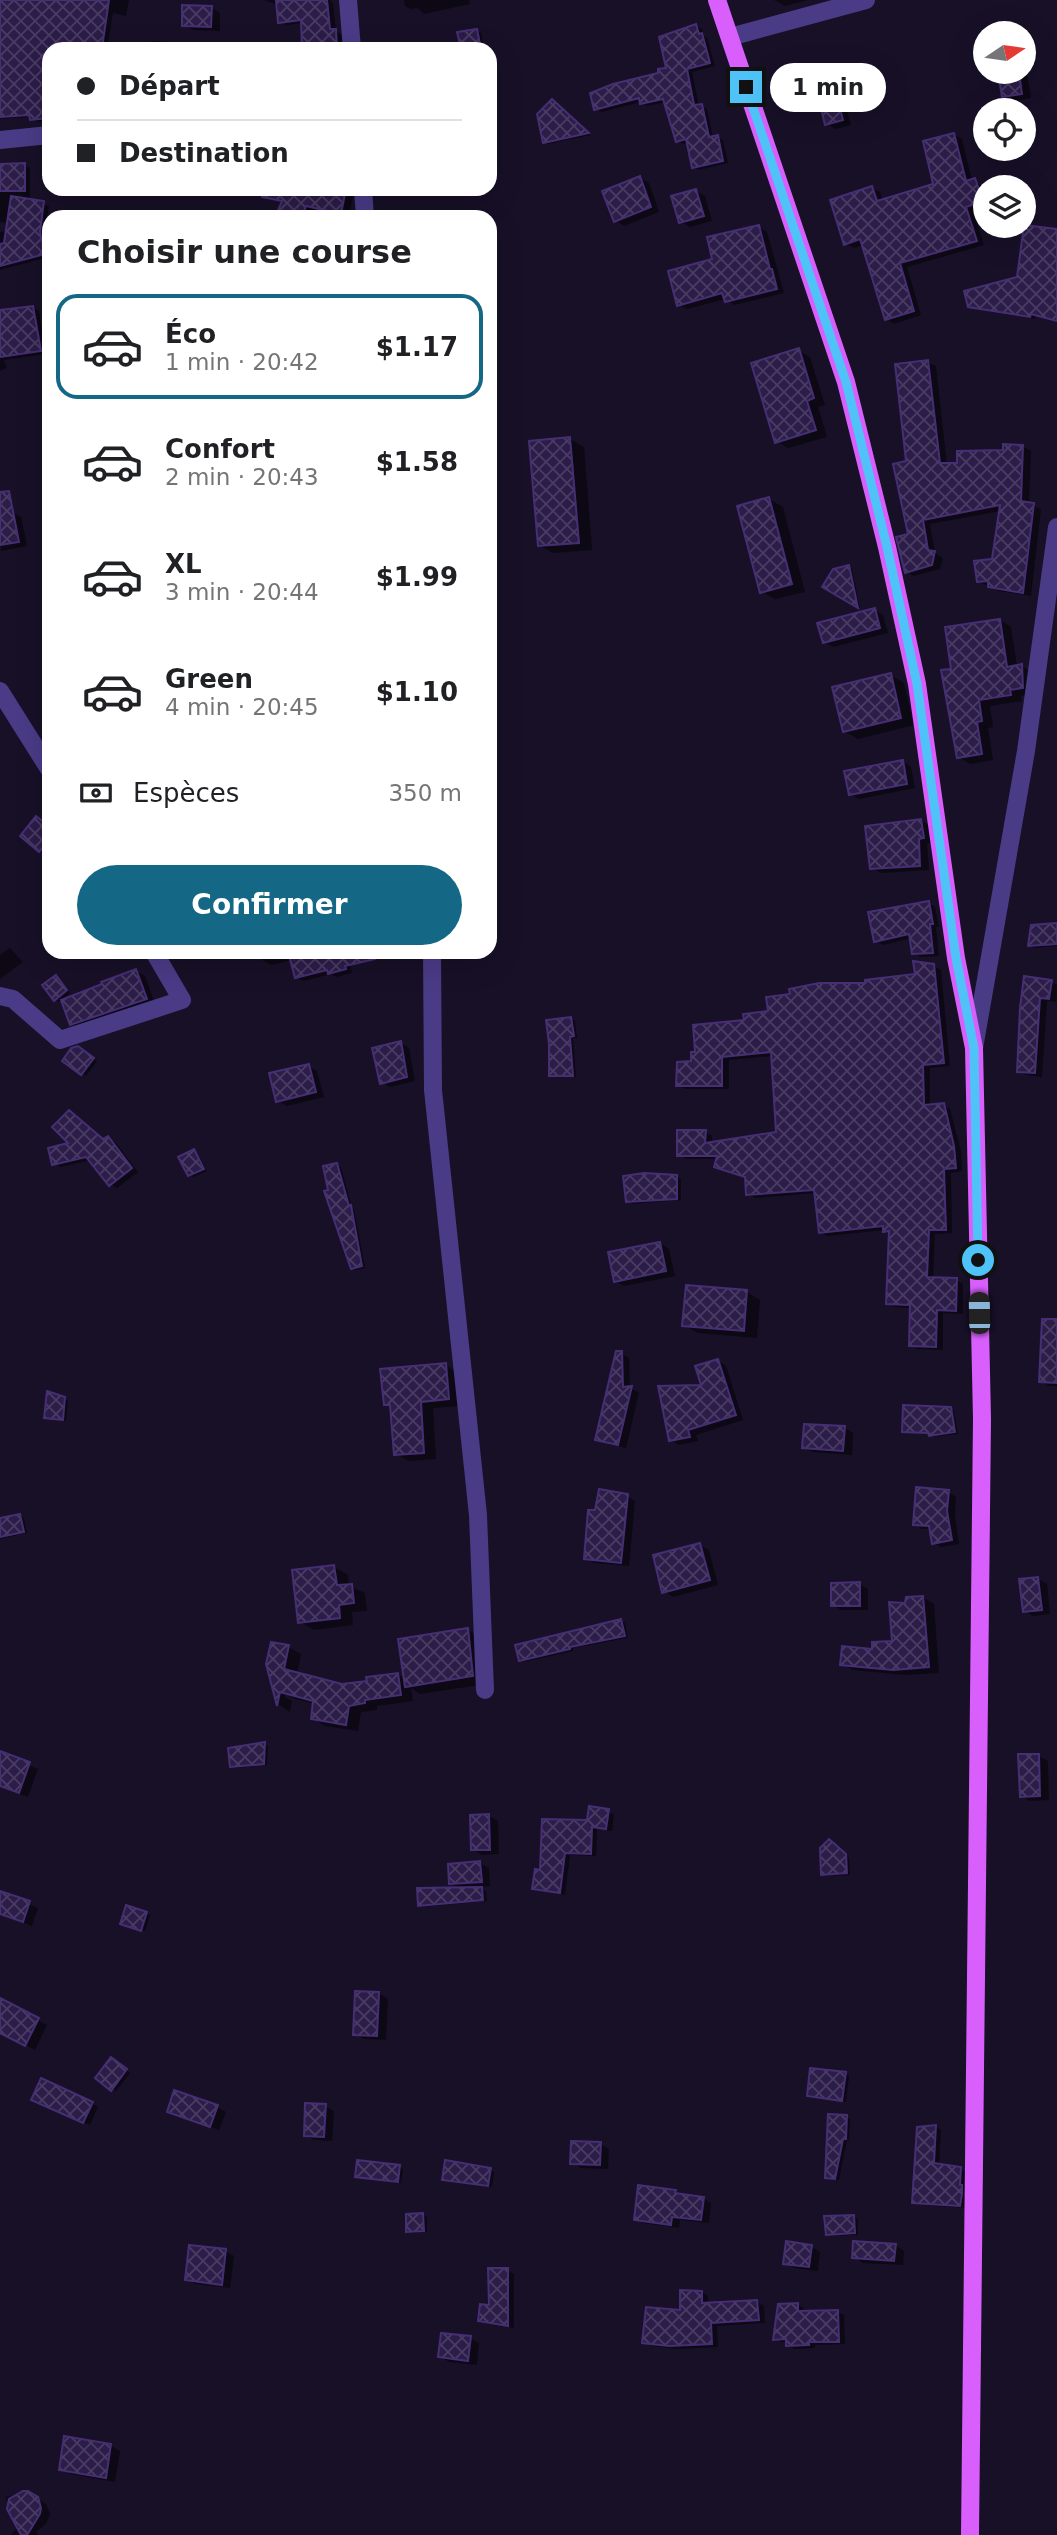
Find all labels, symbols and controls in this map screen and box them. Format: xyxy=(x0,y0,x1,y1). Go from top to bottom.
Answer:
north arrow xyxy=(973,21,1036,84)
map controls xyxy=(973,21,1036,238)
callout: 1 min xyxy=(770,62,886,112)
text: Départ xyxy=(119,71,220,101)
route end xyxy=(730,71,762,103)
text: 1 min xyxy=(792,74,864,100)
button: locate xyxy=(973,98,1036,161)
text: Destination xyxy=(119,138,289,168)
button: layers xyxy=(973,175,1036,238)
text: Choisir une course xyxy=(77,233,412,271)
icon: car xyxy=(81,315,144,378)
text: Éco xyxy=(165,319,216,349)
text: $1.17 xyxy=(376,332,458,362)
text: 1 min · 20:42 xyxy=(165,349,319,375)
icon: car xyxy=(81,430,144,493)
text: Confort xyxy=(165,434,275,464)
text: $1.58 xyxy=(376,447,458,477)
text: 2 min · 20:43 xyxy=(165,464,319,490)
icon: car xyxy=(81,545,144,608)
text: XL xyxy=(165,549,202,579)
text: $1.99 xyxy=(376,562,458,592)
text: 3 min · 20:44 xyxy=(165,579,319,605)
icon: car xyxy=(81,660,144,723)
text: Green xyxy=(165,664,253,694)
text: $1.10 xyxy=(376,677,458,707)
text: 4 min · 20:45 xyxy=(165,694,319,720)
icon: cash xyxy=(77,774,115,812)
text: Espèces xyxy=(133,778,239,808)
text: 350 m xyxy=(388,780,462,806)
button: Confirmer xyxy=(77,865,462,945)
route start xyxy=(962,1244,994,1276)
car xyxy=(969,1292,990,1334)

